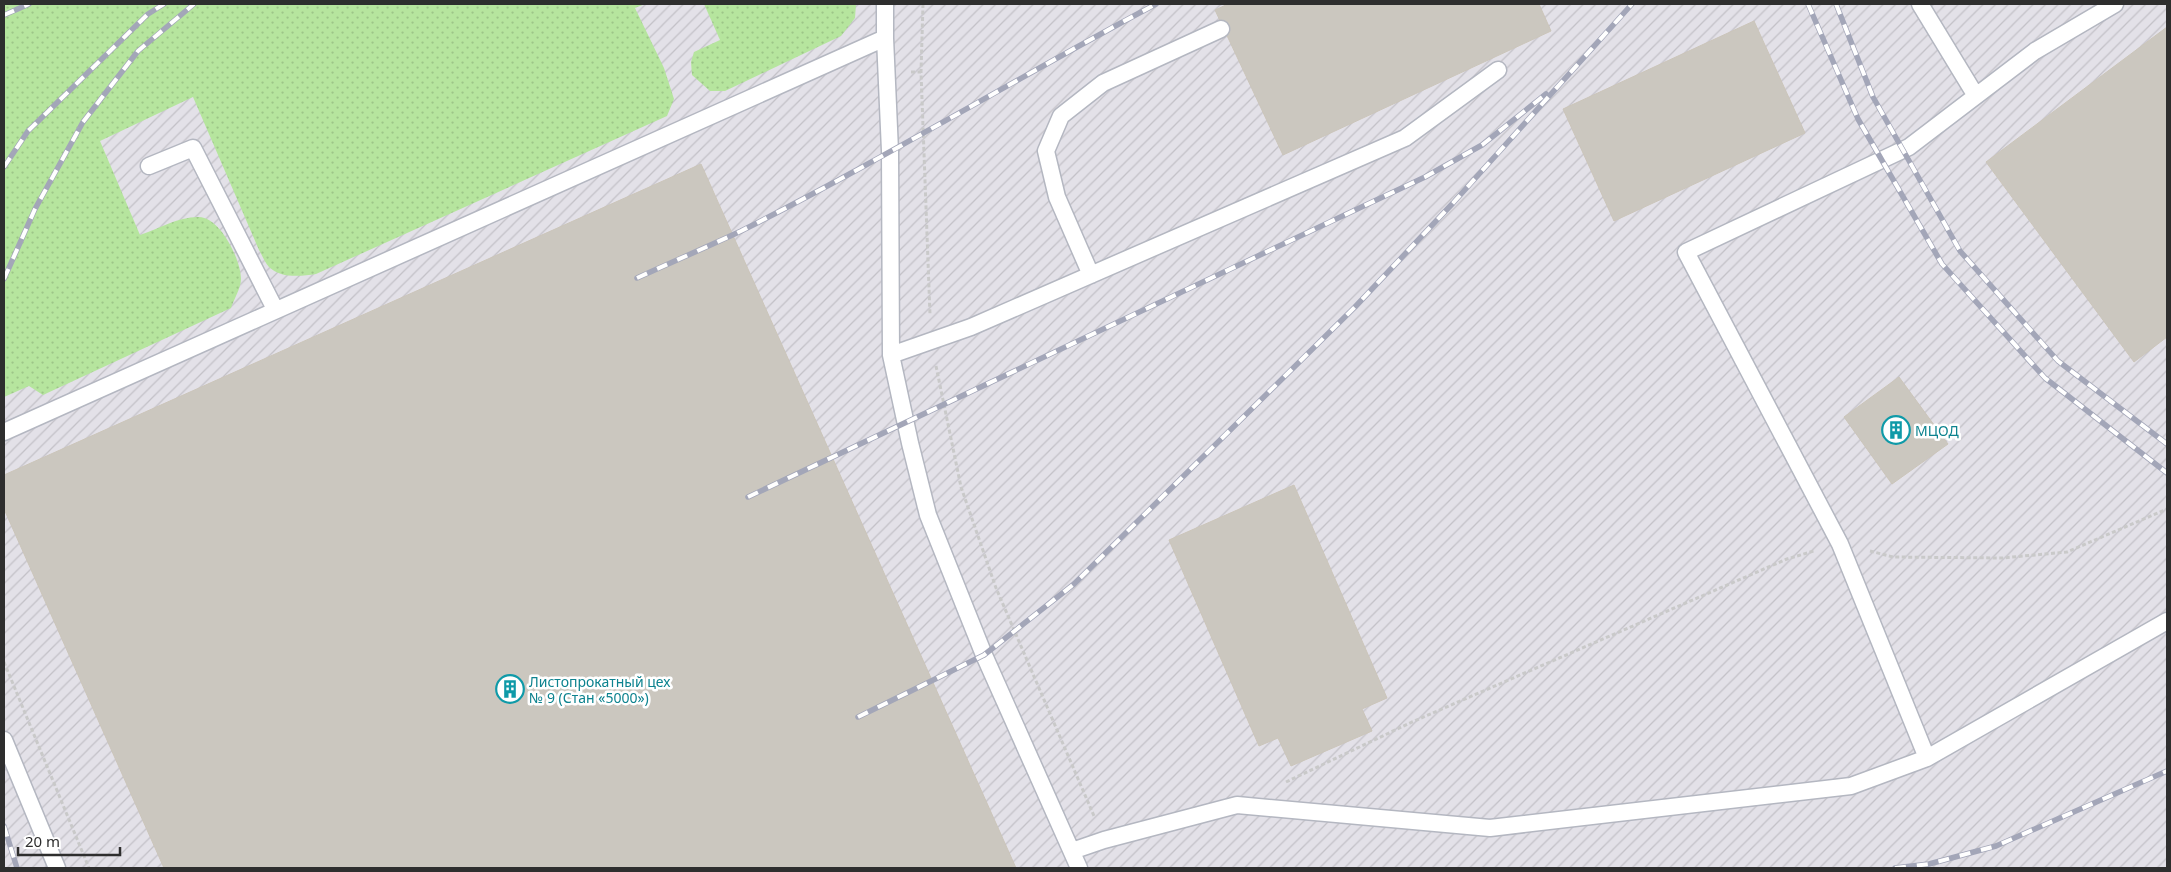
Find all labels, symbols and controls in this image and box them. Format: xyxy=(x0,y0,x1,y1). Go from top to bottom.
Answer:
building icon: МЦОД xyxy=(1881,415,1911,445)
place label: МЦОД xyxy=(1915,421,1960,440)
place label: Листопрокатный цех № 9 (Стан «5000») xyxy=(529,672,671,707)
building icon: Листопрокатный цех № 9 (Стан «5000») xyxy=(495,674,525,704)
scale bar xyxy=(18,824,120,856)
text: 20 m xyxy=(25,831,60,851)

